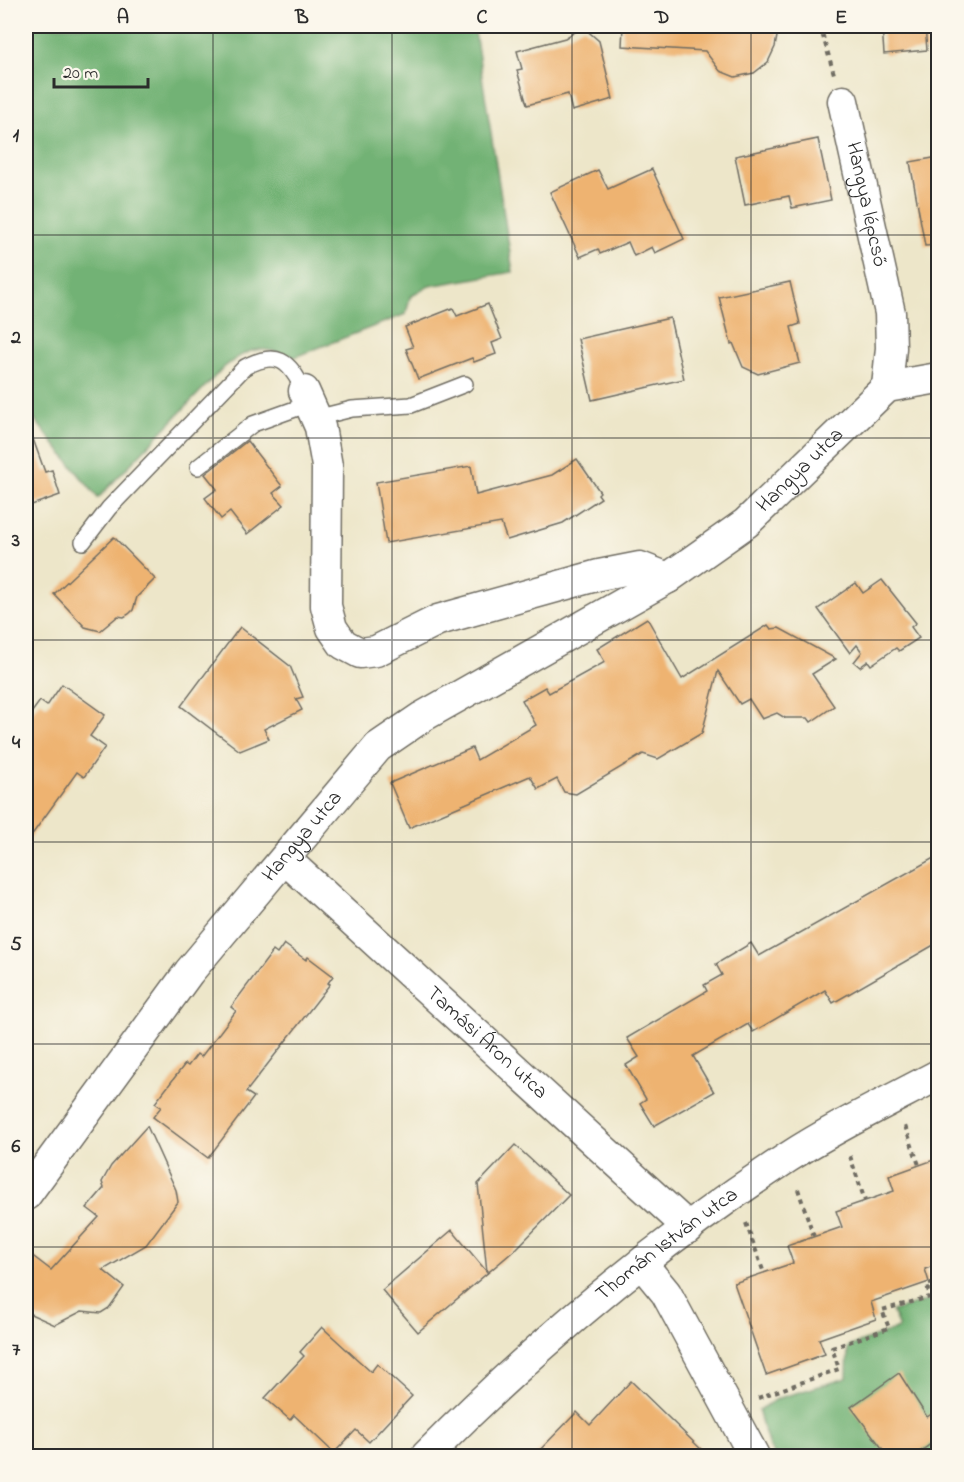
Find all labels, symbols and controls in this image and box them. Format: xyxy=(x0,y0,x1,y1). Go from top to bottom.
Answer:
text: A xyxy=(117,4,129,33)
text: B xyxy=(294,4,309,33)
text: C xyxy=(477,4,488,33)
text: D xyxy=(654,4,669,33)
text: E xyxy=(835,4,847,33)
scale bar xyxy=(54,51,148,89)
text: 20 m xyxy=(63,61,98,87)
text: 1 xyxy=(13,122,20,151)
street label: Hangya lépcső xyxy=(838,139,894,270)
text: 2 xyxy=(10,324,21,353)
street label: Hangya utca xyxy=(750,421,851,520)
text: 3 xyxy=(11,527,20,556)
text: 4 xyxy=(12,729,21,758)
street label: Hangya utca xyxy=(255,784,350,889)
text: 5 xyxy=(10,931,22,960)
street label: Tamási Áron utca xyxy=(419,980,554,1107)
text: 6 xyxy=(12,1133,21,1162)
street label: Thomán István utca xyxy=(589,1180,744,1309)
text: 7 xyxy=(12,1336,21,1365)

